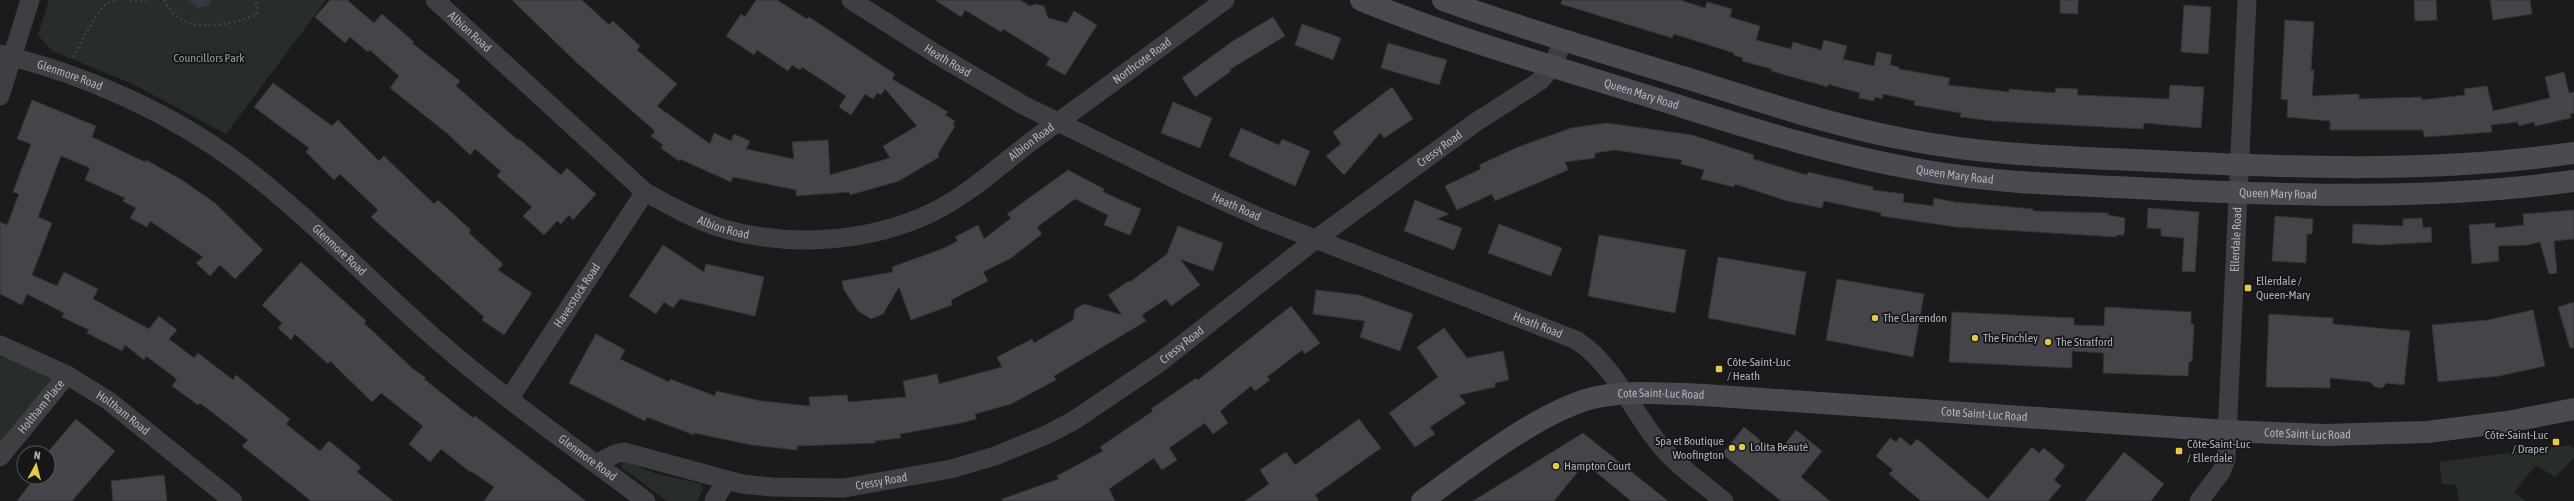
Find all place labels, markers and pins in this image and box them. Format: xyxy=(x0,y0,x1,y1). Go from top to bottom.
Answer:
place label: Ellerdale / Queen-Mary xyxy=(2256,274,2311,302)
marker: Ellerdale / Queen-Mary xyxy=(2243,283,2253,293)
place label: The Clarendon xyxy=(1883,311,1947,325)
marker: The Clarendon xyxy=(1870,313,1880,323)
place label: The Finchley xyxy=(1983,331,2038,345)
marker: The Finchley xyxy=(1970,333,1980,343)
place label: The Stratford xyxy=(2056,335,2113,349)
marker: The Stratford xyxy=(2043,337,2053,347)
place label: Côte-Saint-Luc / Heath xyxy=(1727,355,1791,383)
marker: Côte-Saint-Luc / Heath xyxy=(1714,364,1724,374)
place label: Côte-Saint-Luc / Draper xyxy=(2485,428,2549,456)
place label: Spa et Boutique Woofington xyxy=(1655,434,1724,462)
place label: Côte-Saint-Luc / Ellerdale xyxy=(2187,437,2251,465)
marker: Côte-Saint-Luc / Draper xyxy=(2551,437,2561,447)
place label: Lolita Beauté xyxy=(1750,440,1808,454)
marker: Lolita Beauté xyxy=(1737,442,1747,452)
marker: Spa et Boutique Woofington xyxy=(1727,443,1737,453)
marker: Côte-Saint-Luc / Ellerdale xyxy=(2174,446,2184,456)
place label: Hampton Court xyxy=(1564,459,1632,473)
marker: Hampton Court xyxy=(1551,461,1561,471)

